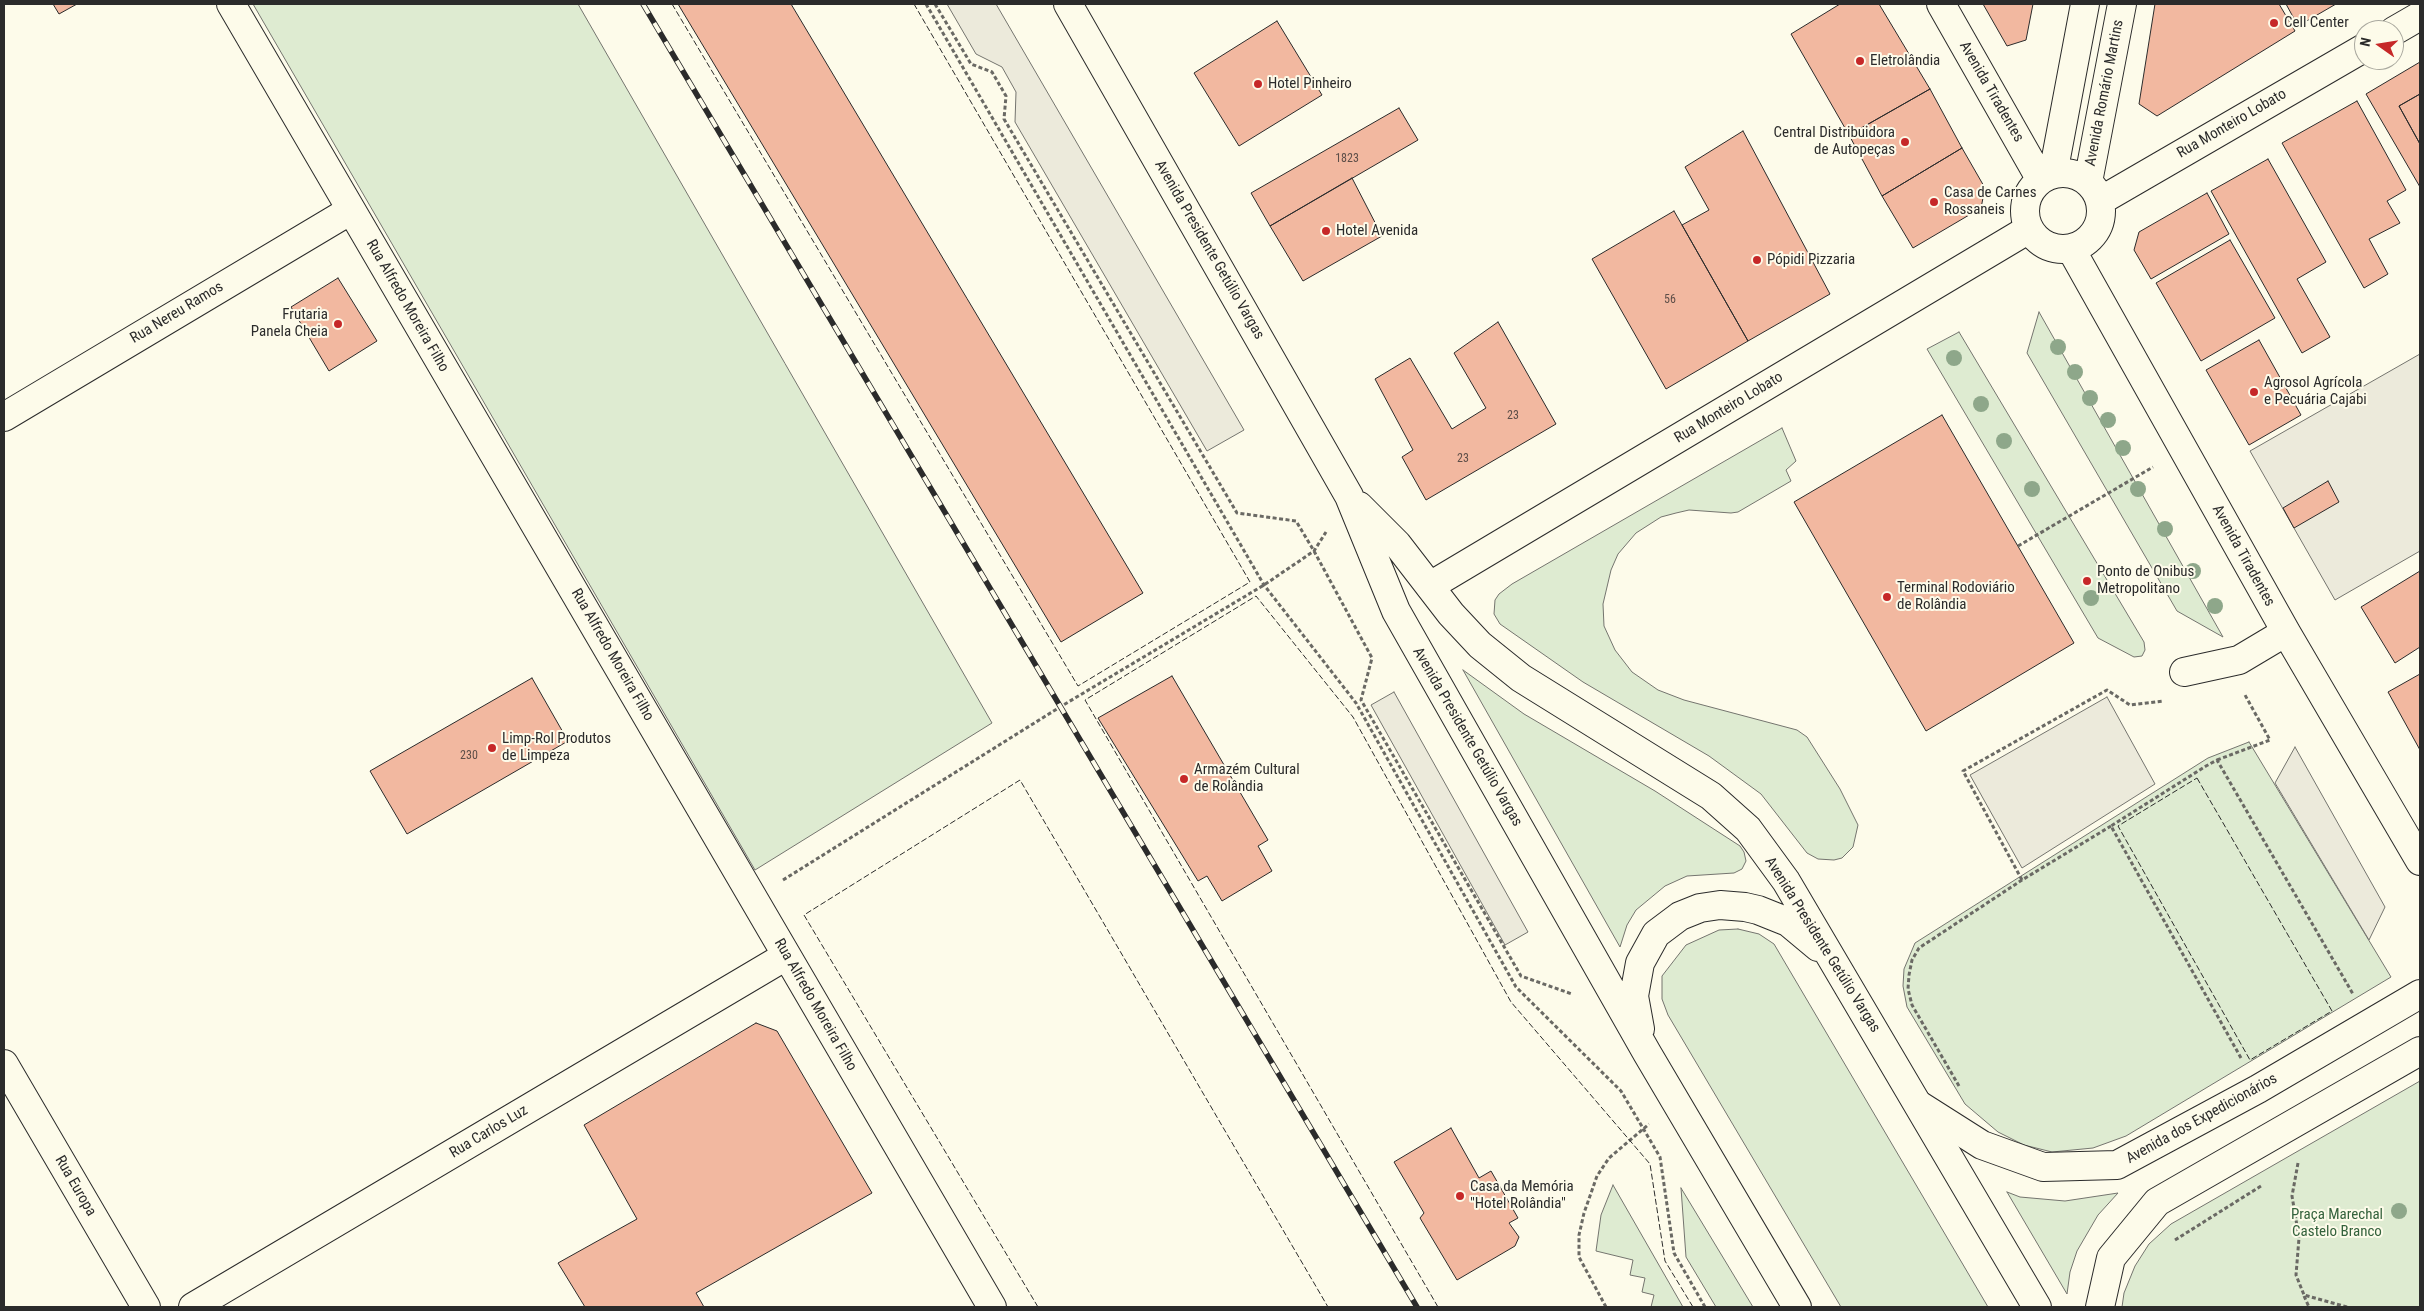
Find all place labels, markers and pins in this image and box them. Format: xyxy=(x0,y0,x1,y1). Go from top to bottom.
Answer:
place label: Cell Center xyxy=(2284,14,2349,32)
marker: Cell Center xyxy=(2268,17,2280,29)
place label: Eletrolândia xyxy=(1870,52,1940,70)
marker: Eletrolândia xyxy=(1854,55,1866,67)
place label: Hotel Pinheiro xyxy=(1268,75,1352,93)
marker: Hotel Pinheiro xyxy=(1252,78,1264,90)
place label: Central Distribuidora de Autopeças xyxy=(1774,124,1895,159)
marker: Central Distribuidora de Autopeças xyxy=(1899,136,1911,148)
place label: Casa de Carnes Rossaneis xyxy=(1944,184,2036,219)
marker: Casa de Carnes Rossaneis xyxy=(1928,196,1940,208)
place label: Hotel Avenida xyxy=(1336,222,1418,240)
marker: Hotel Avenida xyxy=(1320,225,1332,237)
place label: Pópidi Pizzaria xyxy=(1767,251,1855,269)
marker: Pópidi Pizzaria xyxy=(1751,254,1763,266)
place label: Frutaria Panela Cheia xyxy=(251,306,328,341)
marker: Frutaria Panela Cheia xyxy=(332,318,344,330)
place label: Agrosol Agrícola e Pecuária Cajabi xyxy=(2264,374,2367,409)
marker: Agrosol Agrícola e Pecuária Cajabi xyxy=(2248,386,2260,398)
place label: Ponto de Onibus Metropolitano xyxy=(2097,563,2194,598)
marker: Ponto de Onibus Metropolitano xyxy=(2081,575,2093,587)
place label: Terminal Rodoviário de Rolândia xyxy=(1897,579,2015,614)
marker: Terminal Rodoviário de Rolândia xyxy=(1881,591,1893,603)
place label: Limp-Rol Produtos de Limpeza xyxy=(502,730,611,765)
marker: Limp-Rol Produtos de Limpeza xyxy=(486,742,498,754)
place label: Armazém Cultural de Rolândia xyxy=(1194,761,1300,796)
marker: Armazém Cultural de Rolândia xyxy=(1178,773,1190,785)
place label: Casa da Memória "Hotel Rolândia" xyxy=(1470,1178,1574,1213)
marker: Casa da Memória "Hotel Rolândia" xyxy=(1454,1190,1466,1202)

